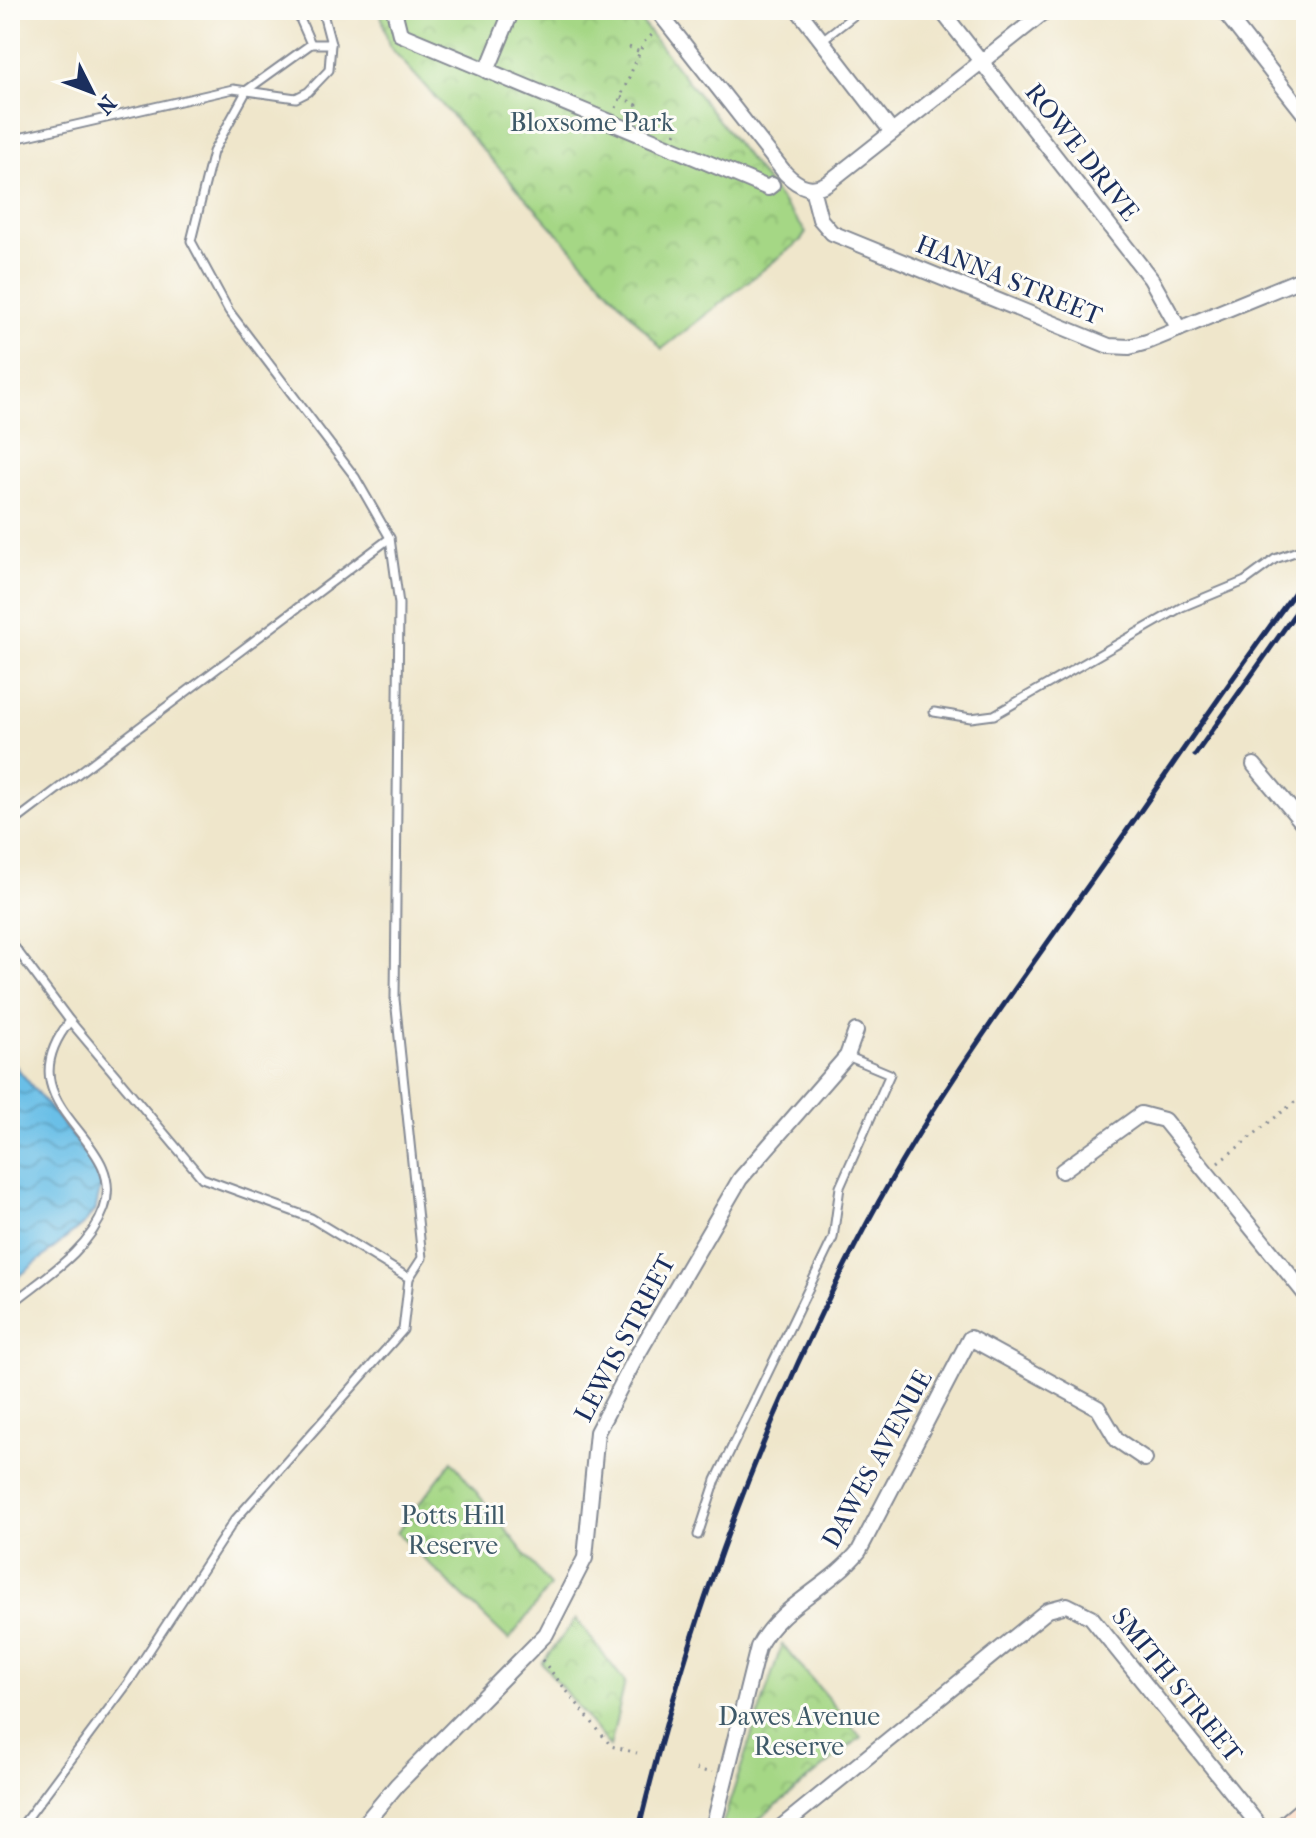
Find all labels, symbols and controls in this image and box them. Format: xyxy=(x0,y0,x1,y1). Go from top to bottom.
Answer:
north arrow xyxy=(52,52,132,132)
street label: ROWE DRIVE xyxy=(1019,77,1146,227)
text: N xyxy=(91,90,121,120)
park label: Bloxsome Park xyxy=(510,107,675,138)
street label: HANNA STREET xyxy=(911,229,1107,332)
street label: LEWIS STREET xyxy=(568,1249,682,1427)
street label: DAWES AVENUE xyxy=(815,1364,939,1553)
park label: Potts Hill Reserve xyxy=(401,1500,505,1561)
street label: SMITH STREET xyxy=(1105,1601,1249,1769)
park label: Dawes Avenue Reserve xyxy=(718,1701,880,1762)

